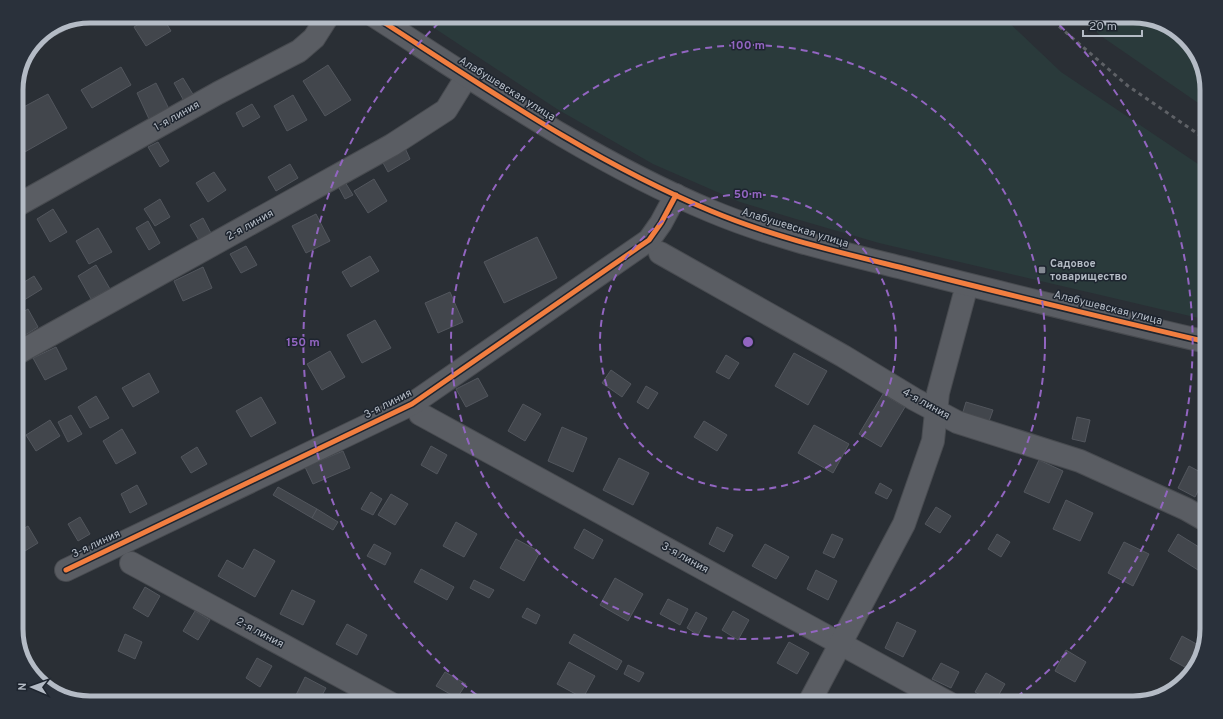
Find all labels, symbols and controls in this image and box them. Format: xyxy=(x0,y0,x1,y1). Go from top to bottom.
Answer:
scale bar xyxy=(1083,12,1142,38)
text: 20 m xyxy=(1089,19,1117,35)
text: 100 m xyxy=(731,38,765,54)
street label: Алабушевская улица xyxy=(456,54,558,125)
street label: 1-я линия xyxy=(152,98,202,134)
text: 50 m xyxy=(734,187,762,203)
street label: Алабушевская улица xyxy=(740,205,850,251)
street label: 2-я линия xyxy=(224,206,276,244)
place label: Садовое товарищество xyxy=(1050,257,1127,284)
marker: Садовое товарищество xyxy=(1037,265,1047,275)
street label: Алабушевская улица xyxy=(1052,288,1164,328)
text: 150 m xyxy=(286,335,320,351)
centre of rings xyxy=(741,335,755,349)
street label: 4-я линия xyxy=(900,385,952,423)
street label: 3-я линия xyxy=(362,386,414,422)
street label: 3-я линия xyxy=(69,527,123,561)
street label: 3-я линия xyxy=(659,539,711,577)
street label: 2-я линия xyxy=(234,615,286,651)
north arrow xyxy=(12,667,52,707)
text: N xyxy=(16,682,30,691)

